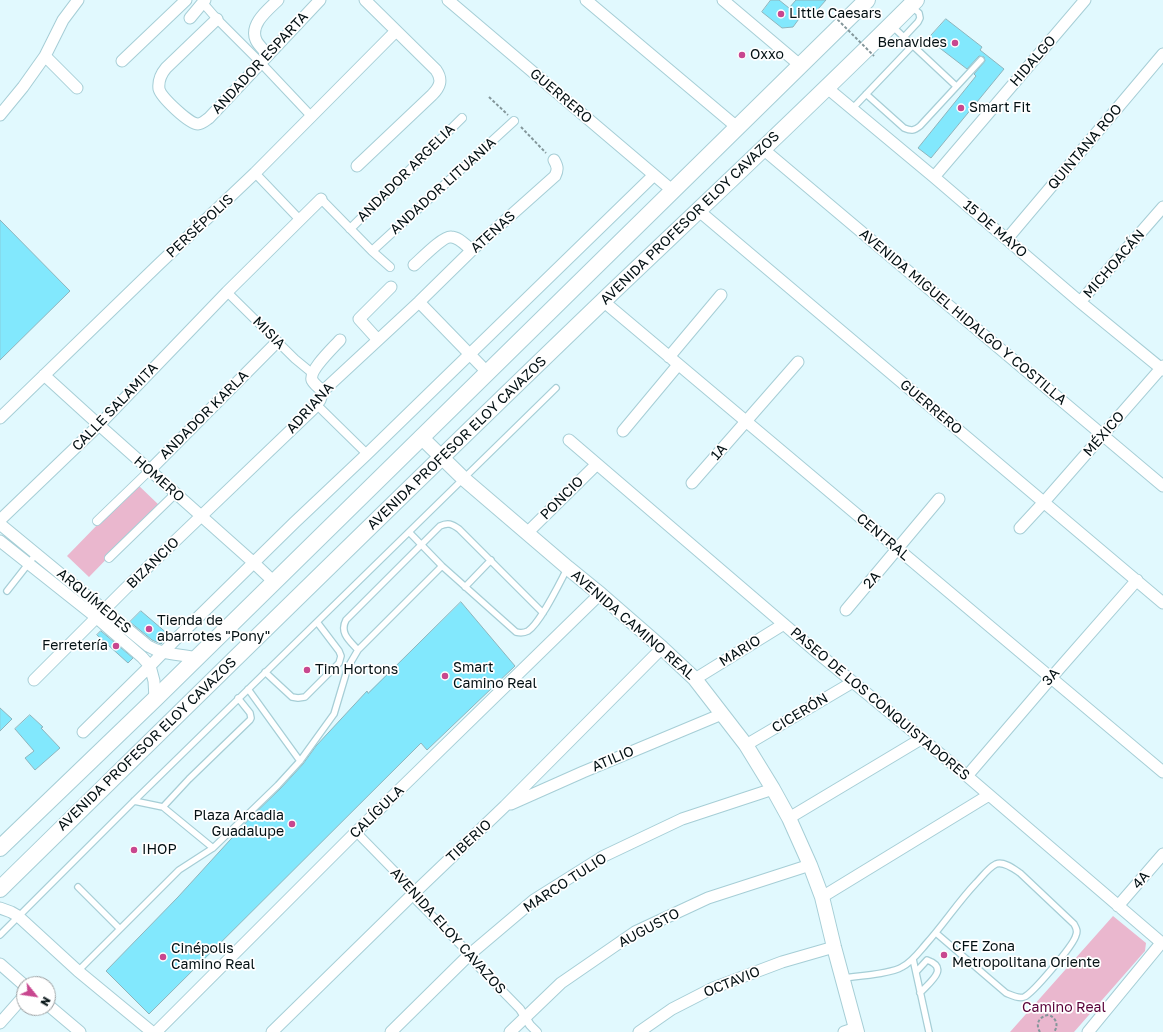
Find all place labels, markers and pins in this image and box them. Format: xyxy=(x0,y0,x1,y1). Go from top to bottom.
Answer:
place label: Little Caesars xyxy=(789,6,882,22)
marker: Little Caesars xyxy=(776,9,786,19)
place label: Benavides xyxy=(878,35,947,51)
marker: Benavides xyxy=(950,38,960,48)
place label: Oxxo xyxy=(750,47,784,63)
marker: Oxxo xyxy=(737,50,747,60)
place label: Smart Fit xyxy=(969,100,1031,116)
marker: Smart Fit xyxy=(956,103,966,113)
place label: Tienda de abarrotes "Pony" xyxy=(157,613,270,646)
marker: Tienda de abarrotes "Pony" xyxy=(144,624,154,634)
place label: Ferretería xyxy=(42,638,108,654)
marker: Ferretería xyxy=(111,641,121,651)
place label: Smart Camino Real xyxy=(453,660,537,692)
place label: Tim Hortons xyxy=(315,662,398,678)
marker: Tim Hortons xyxy=(302,665,312,675)
marker: Smart Camino Real xyxy=(440,671,450,681)
place label: Plaza Arcadia Guadalupe xyxy=(193,808,284,840)
marker: Plaza Arcadia Guadalupe xyxy=(287,819,297,829)
place label: IHOP xyxy=(142,842,177,858)
marker: IHOP xyxy=(129,845,139,855)
place label: CFE Zona Metropolitana Oriente xyxy=(952,939,1100,972)
place label: Cinépolis Camino Real xyxy=(171,941,255,974)
marker: CFE Zona Metropolitana Oriente xyxy=(939,950,949,960)
marker: Cinépolis Camino Real xyxy=(158,952,168,962)

